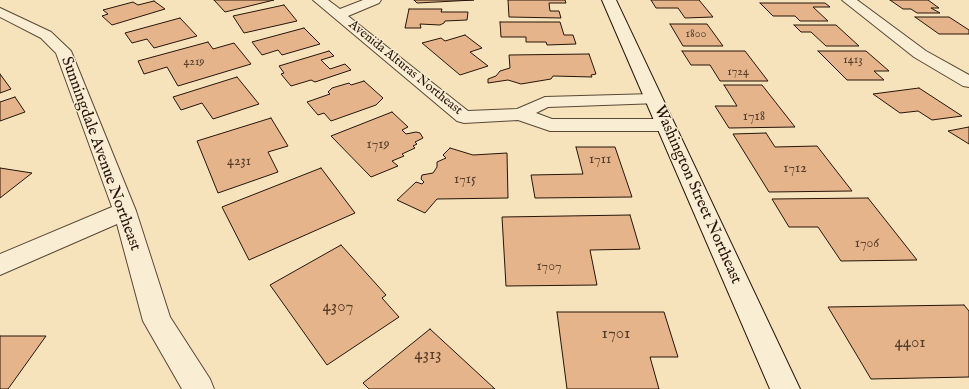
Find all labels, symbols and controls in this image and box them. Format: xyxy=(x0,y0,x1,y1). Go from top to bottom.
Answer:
street label: Avenida Alturas Northeast xyxy=(345,17,465,119)
house number: 1800 xyxy=(686,28,706,42)
street label: Sunningdale Avenue Northeast xyxy=(56,54,144,254)
house number: 1413 xyxy=(843,54,863,68)
house number: 4219 xyxy=(183,56,205,70)
house number: 1724 xyxy=(727,66,749,80)
street label: Washington Street Northeast xyxy=(649,103,745,287)
house number: 1718 xyxy=(743,109,765,125)
house number: 1719 xyxy=(366,137,390,153)
house number: 1711 xyxy=(589,152,611,168)
house number: 4231 xyxy=(227,154,251,170)
house number: 1712 xyxy=(783,161,807,177)
house number: 1715 xyxy=(454,172,476,188)
house number: 1706 xyxy=(855,236,879,252)
house number: 1707 xyxy=(536,259,562,275)
house number: 4307 xyxy=(323,298,353,318)
house number: 1701 xyxy=(602,325,630,345)
house number: 4401 xyxy=(894,334,926,354)
house number: 4313 xyxy=(414,346,442,366)

